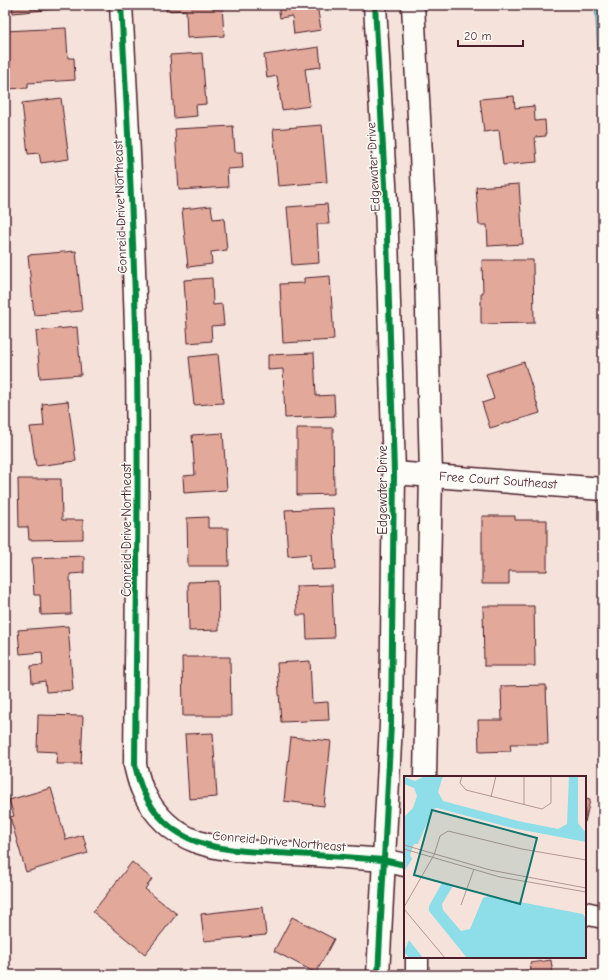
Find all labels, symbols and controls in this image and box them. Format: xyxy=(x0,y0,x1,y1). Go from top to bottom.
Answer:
scale bar xyxy=(458,22,523,48)
text: 20 m xyxy=(464,29,492,43)
street label: Edgewater Drive xyxy=(363,121,383,212)
street label: Conreid Drive Northeast xyxy=(110,139,130,274)
street label: Edgewater Drive xyxy=(375,445,390,535)
street label: Conreid Drive Northeast xyxy=(119,462,134,597)
street label: Free Court Southeast xyxy=(438,468,559,492)
inset map xyxy=(404,776,586,958)
street label: Conreid Drive Northeast xyxy=(212,828,347,854)

